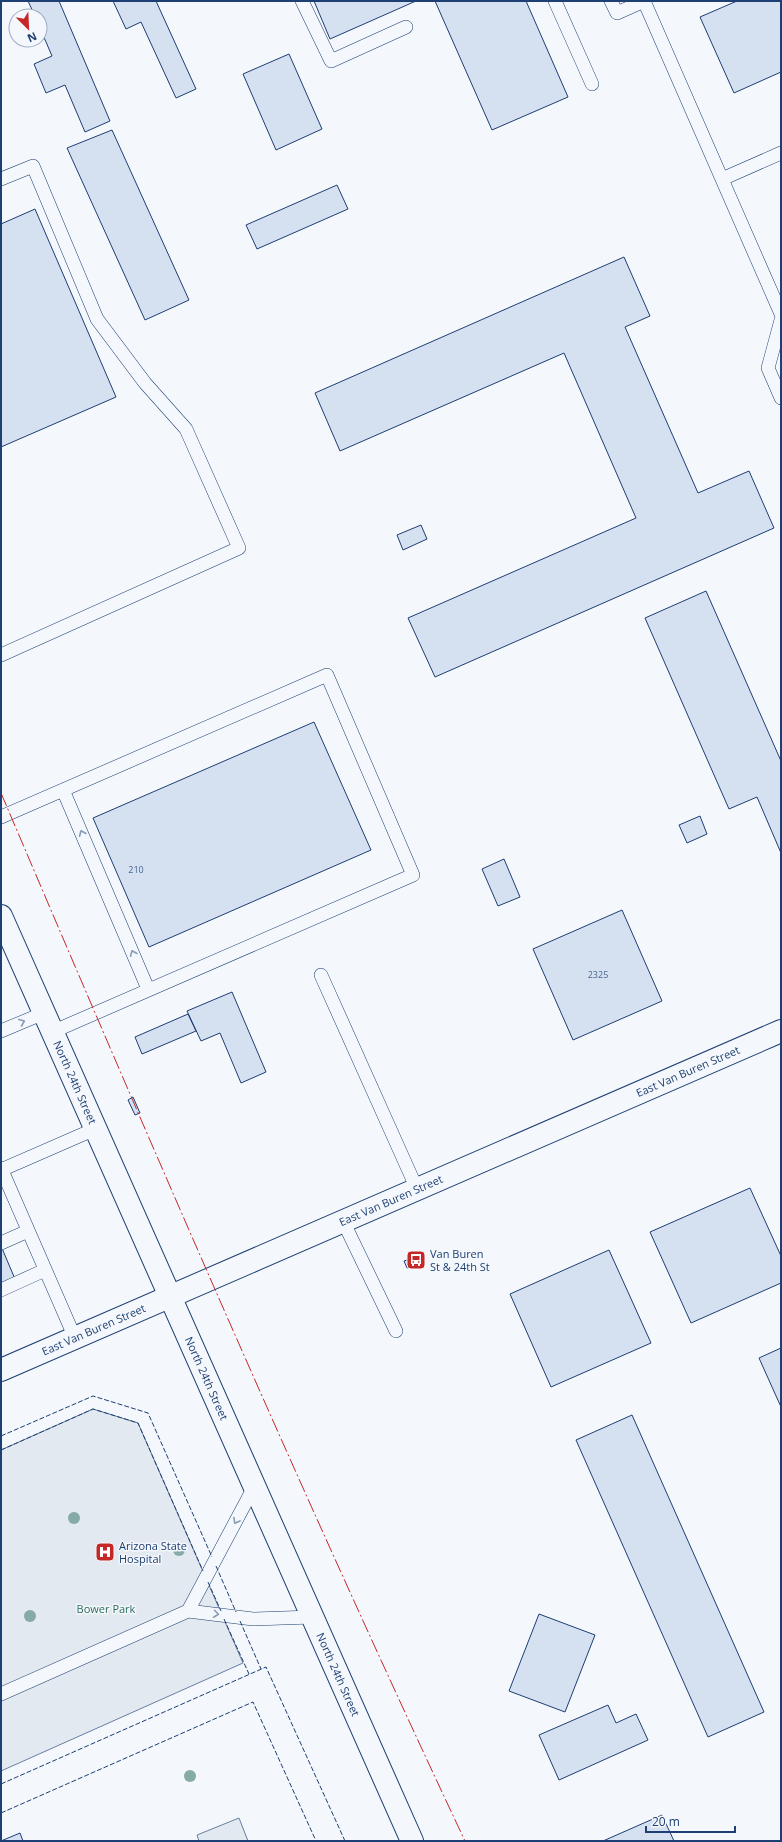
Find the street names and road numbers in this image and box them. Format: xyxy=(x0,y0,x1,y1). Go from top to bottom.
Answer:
street label: North 24th Street xyxy=(50,1038,100,1126)
street label: East Van Buren Street xyxy=(634,1042,742,1100)
street label: East Van Buren Street xyxy=(336,1171,445,1229)
street label: East Van Buren Street xyxy=(39,1300,148,1358)
street label: North 24th Street xyxy=(182,1334,232,1422)
street label: North 24th Street xyxy=(313,1630,364,1718)

